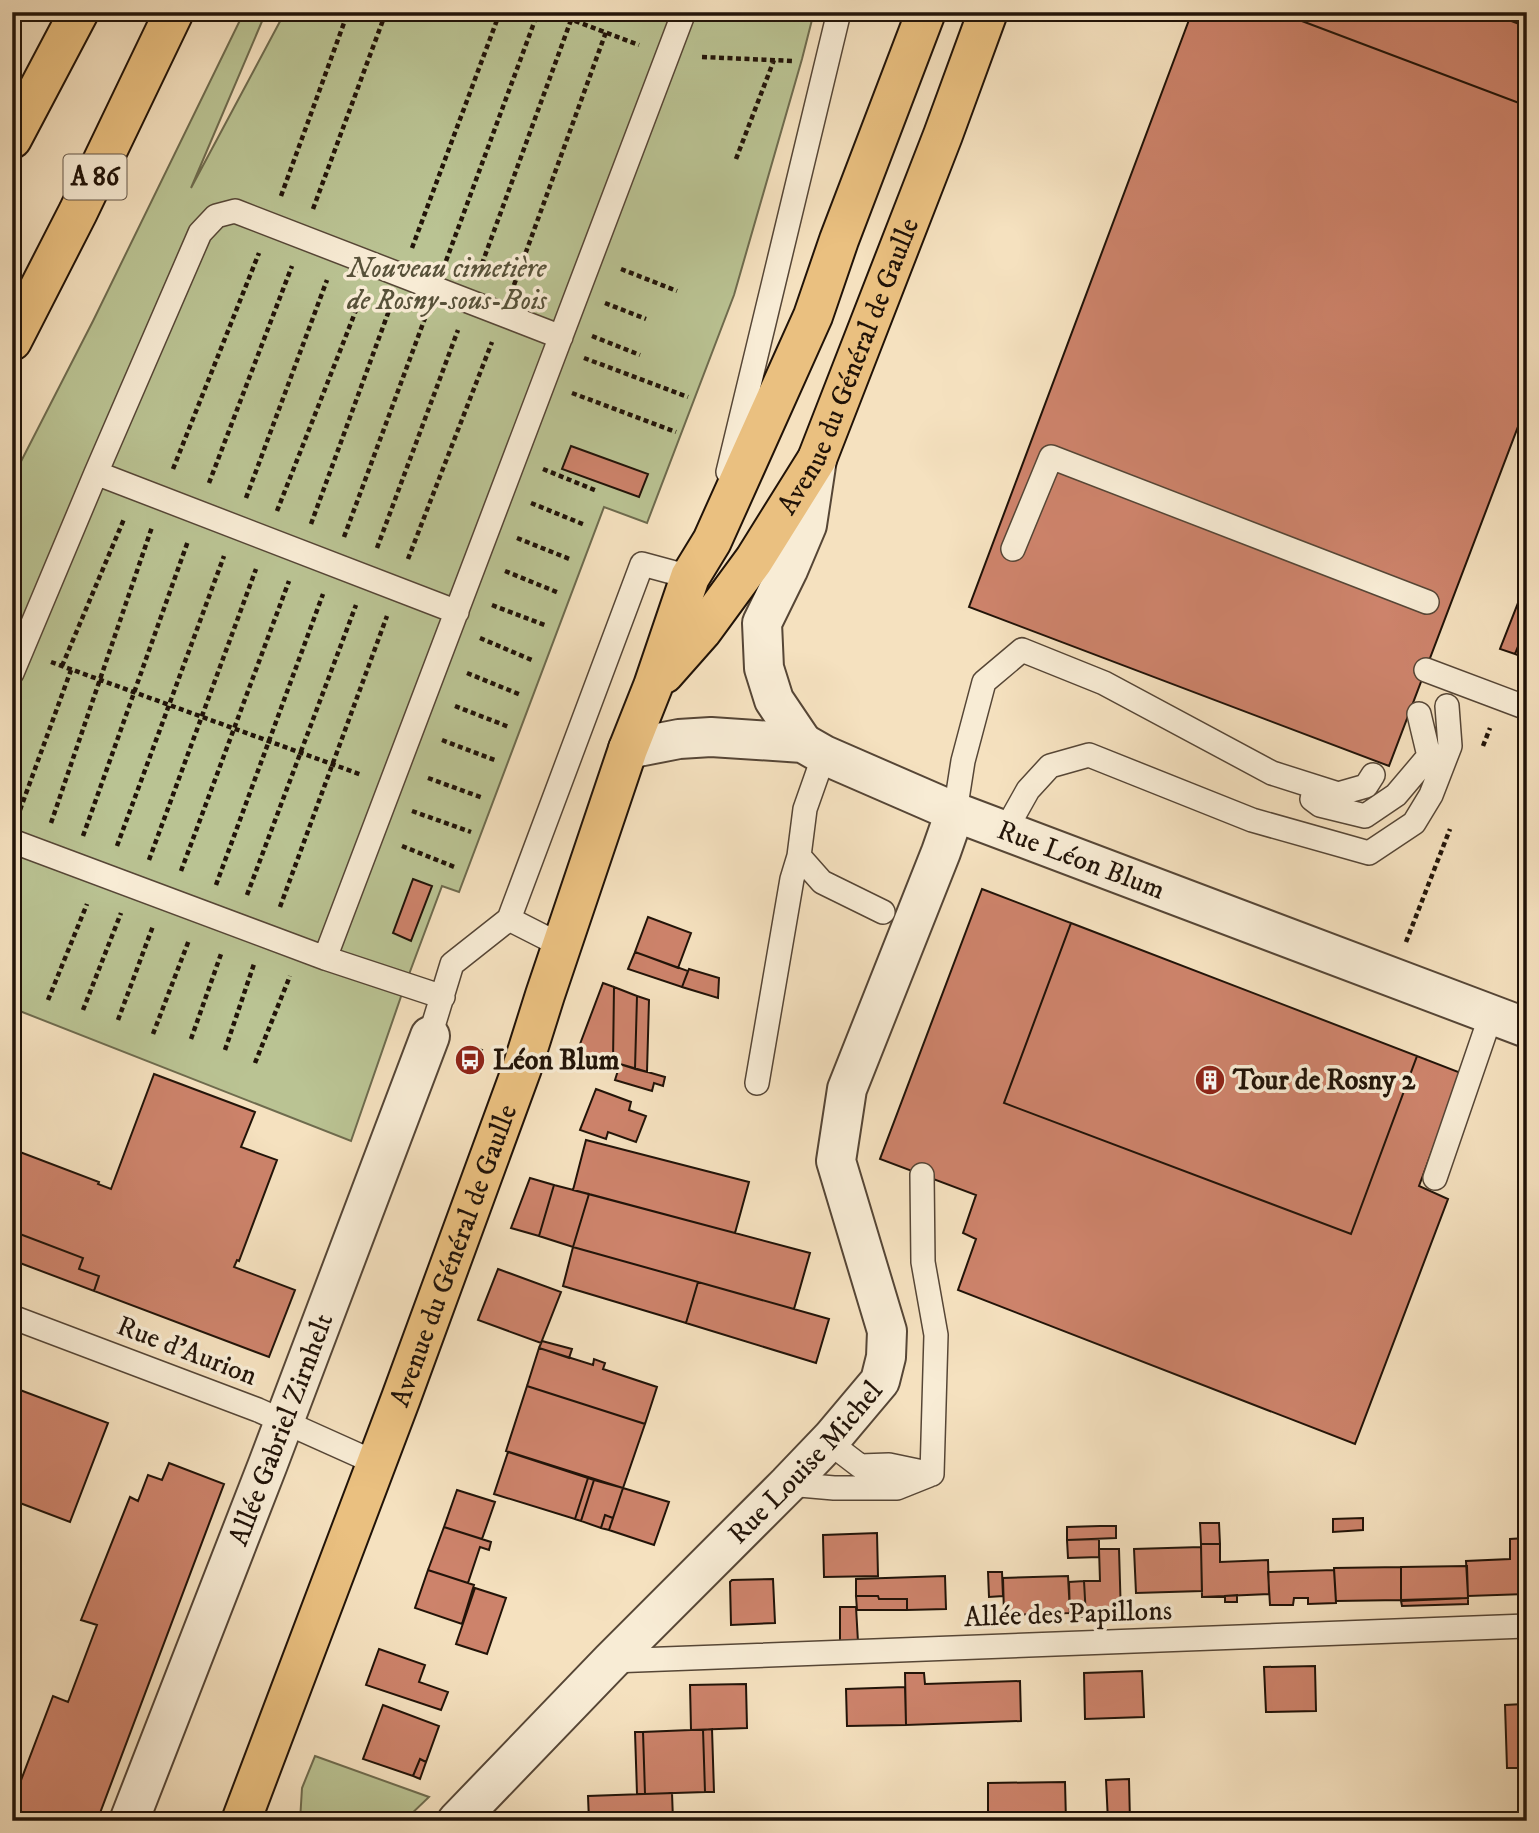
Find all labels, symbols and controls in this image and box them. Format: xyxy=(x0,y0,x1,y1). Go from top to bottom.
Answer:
road number: A 86 xyxy=(64,154,126,200)
street label: Avenue du Général de Gaulle xyxy=(769,213,927,521)
park label: Nouveau cimetière de Rosny-sous-Bois xyxy=(346,251,548,318)
street label: Rue Léon Blum xyxy=(992,812,1170,907)
bus stop icon: Léon Blum xyxy=(453,1043,487,1077)
place label: Léon Blum xyxy=(493,1043,619,1078)
building icon: Tour de Rosny 2 xyxy=(1193,1063,1227,1097)
place label: Tour de Rosny 2 xyxy=(1232,1063,1416,1098)
street label: Avenue du Général de Gaulle xyxy=(382,1100,525,1411)
street label: Rue d'Aurion xyxy=(112,1308,262,1394)
street label: Allée Gabriel Zirnhelt xyxy=(221,1308,341,1550)
street label: Rue Louise Michel xyxy=(721,1373,890,1551)
street label: Allée des Papillons xyxy=(963,1593,1173,1635)

